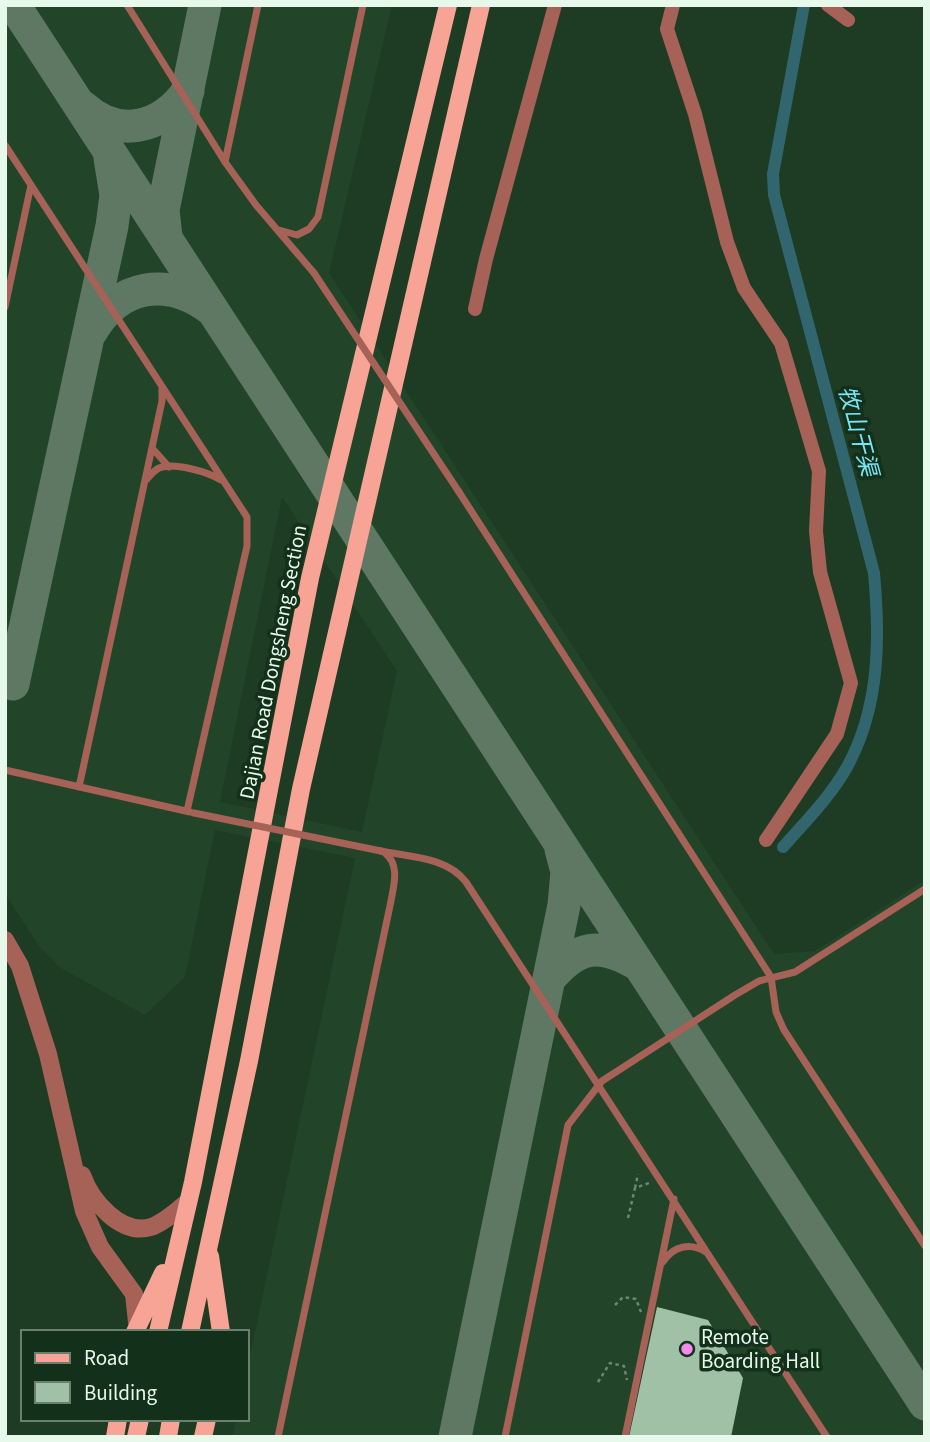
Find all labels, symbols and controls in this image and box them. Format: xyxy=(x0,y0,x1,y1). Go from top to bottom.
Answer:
water label: 牧山干渠 xyxy=(830,382,887,483)
street label: Dajian Road Dongsheng Section xyxy=(232,522,314,802)
place label: Remote Boarding Hall xyxy=(701,1322,820,1376)
legend xyxy=(21,1330,248,1421)
marker: Remote Boarding Hall xyxy=(679,1341,695,1357)
text: Road xyxy=(84,1343,129,1373)
text: Building xyxy=(84,1378,158,1408)

